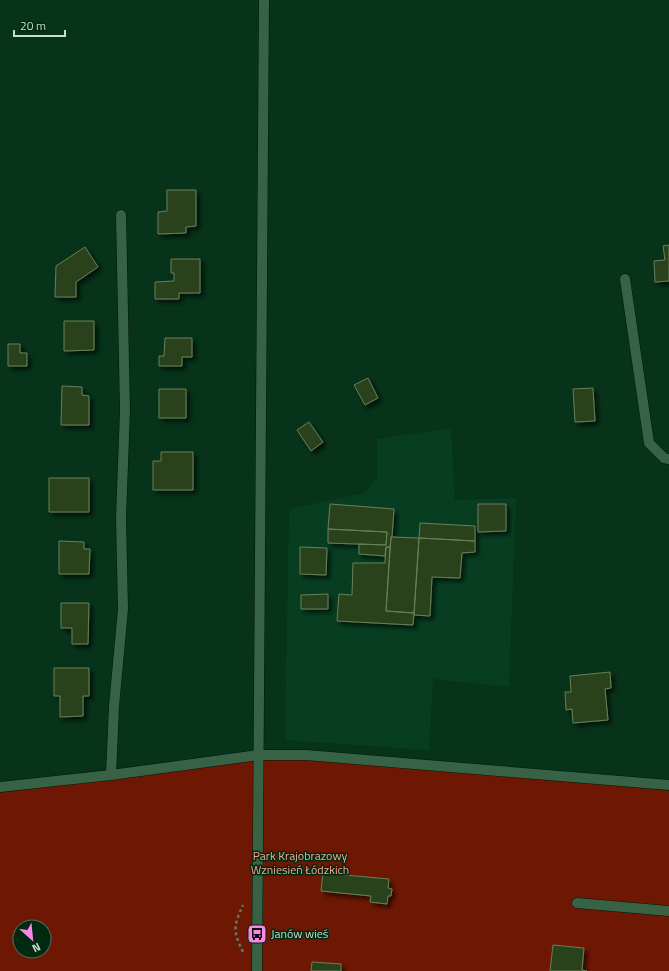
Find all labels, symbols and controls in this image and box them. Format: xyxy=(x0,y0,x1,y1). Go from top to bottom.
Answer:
scale bar xyxy=(14,12,65,38)
text: 20 m xyxy=(20,16,46,35)
park label: Park Krajobrazowy Wzniesień Łódzkich xyxy=(251,846,349,879)
north arrow xyxy=(12,919,52,959)
bus stop icon: Janów wieś xyxy=(246,923,268,945)
place label: Janów wieś xyxy=(271,924,329,943)
text: N xyxy=(30,939,44,957)

